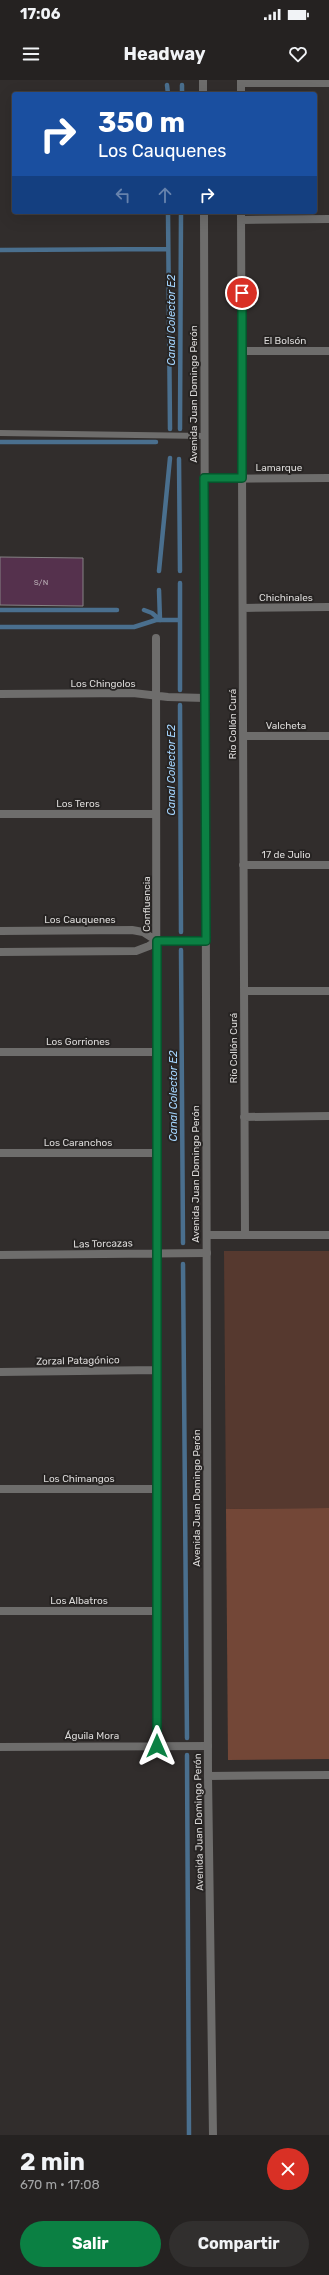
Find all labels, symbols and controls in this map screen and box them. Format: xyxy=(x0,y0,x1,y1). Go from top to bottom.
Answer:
text: 17:06 xyxy=(20,5,60,23)
icon: menu xyxy=(20,43,42,65)
text: Headway xyxy=(124,43,205,65)
icon: heart xyxy=(287,43,309,65)
text: 350 m xyxy=(98,106,185,139)
icon: right xyxy=(32,108,84,160)
text: Los Cauquenes xyxy=(98,140,226,162)
icon: left xyxy=(112,184,134,206)
icon: ahead xyxy=(154,184,176,206)
icon: right xyxy=(196,184,218,206)
water label: Canal Colector E2 xyxy=(165,274,178,366)
pin xyxy=(225,276,259,310)
icon: arrive xyxy=(231,282,253,304)
street label: Avenida Juan Domingo Perón xyxy=(188,325,200,463)
street label: El Bolsón xyxy=(264,335,306,347)
street label: Lamarque xyxy=(256,462,303,474)
house number: S/N xyxy=(34,578,48,587)
street label: Chichinales xyxy=(259,592,313,604)
street label: Los Chingolos xyxy=(70,678,136,690)
street label: Río Collón Curá xyxy=(227,689,239,759)
street label: Valcheta xyxy=(266,720,306,732)
water label: Canal Colector E2 xyxy=(165,724,178,816)
street label: Los Teros xyxy=(56,798,100,810)
street label: 17 de Julio xyxy=(262,849,311,861)
street label: Confluencia xyxy=(141,876,153,932)
street label: Los Cauquenes xyxy=(44,914,116,926)
street label: Río Collón Curá xyxy=(228,1013,240,1083)
street label: Los Gorriones xyxy=(46,1036,110,1048)
water label: Canal Colector E2 xyxy=(167,1050,180,1142)
street label: Avenida Juan Domingo Perón xyxy=(190,1105,202,1243)
street label: Los Caranchos xyxy=(44,1137,112,1149)
street label: Las Torcazas xyxy=(73,1237,133,1251)
street label: Zorzal Patagónico xyxy=(36,1354,120,1368)
street label: Avenida Juan Domingo Perón xyxy=(191,1429,203,1567)
street label: Los Chimangos xyxy=(43,1473,115,1485)
street label: Los Albatros xyxy=(50,1595,108,1607)
position arrow xyxy=(136,1725,178,1767)
street label: Águila Mora xyxy=(65,1730,119,1742)
street label: Avenida Juan Domingo Perón xyxy=(192,1753,206,1891)
text: 2 min xyxy=(20,2148,85,2176)
button: close xyxy=(267,2148,309,2190)
text: 670 m · 17:08 xyxy=(20,2177,100,2192)
button: Salir xyxy=(20,2221,161,2267)
button: Compartir xyxy=(169,2221,309,2267)

